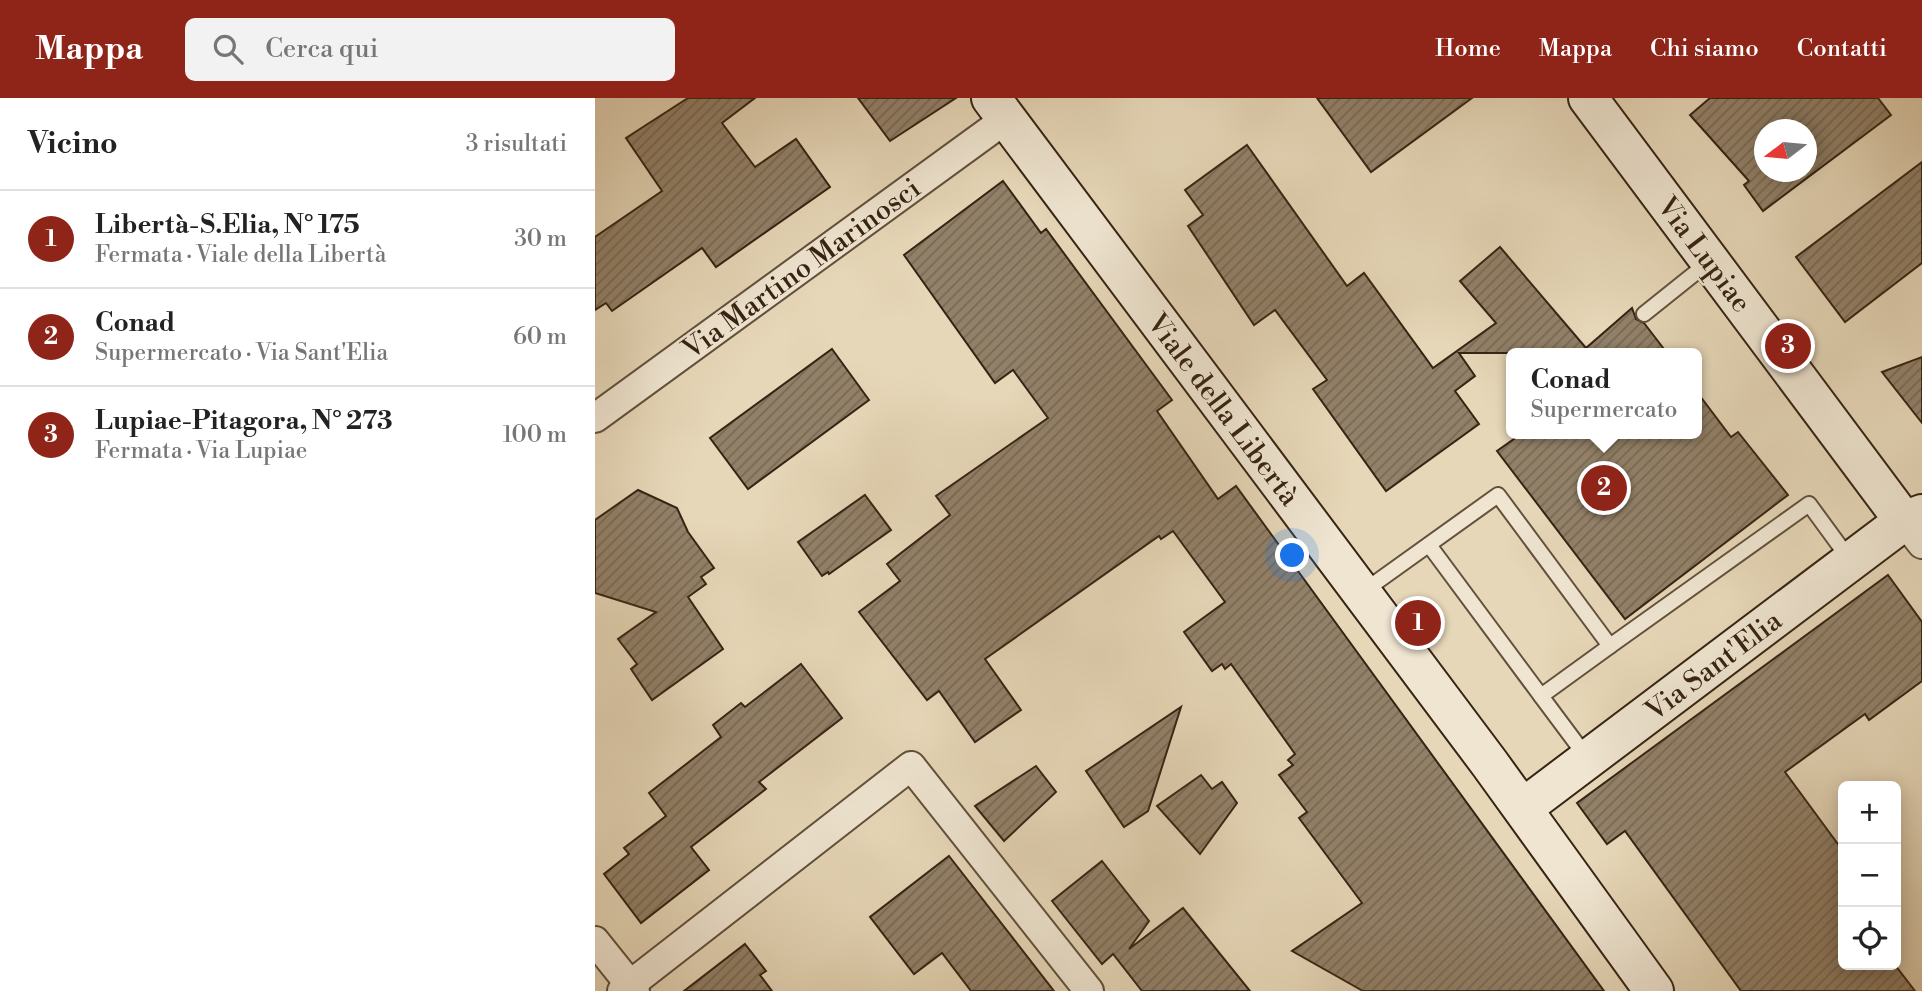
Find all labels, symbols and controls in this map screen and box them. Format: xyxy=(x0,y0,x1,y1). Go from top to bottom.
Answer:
search box xyxy=(185,18,675,81)
text: Mappa xyxy=(35,29,143,70)
icon: search xyxy=(209,30,247,68)
text: Cerca qui xyxy=(265,33,378,65)
text: Home xyxy=(1435,34,1501,64)
text: Mappa xyxy=(1539,34,1612,64)
text: Chi siamo xyxy=(1650,34,1759,64)
text: Contatti xyxy=(1797,34,1887,64)
north arrow xyxy=(1754,119,1817,182)
text: Vicino xyxy=(28,125,118,163)
text: 3 risultati xyxy=(466,130,567,158)
street label: Via Martino Marinosci xyxy=(675,171,928,368)
street label: Via Lupiae xyxy=(1648,189,1759,320)
text: Libertà-S.Elia, N° 175 xyxy=(95,209,360,241)
text: 1 xyxy=(45,225,57,253)
text: 30 m xyxy=(514,225,567,253)
text: Fermata · Viale della Libertà xyxy=(95,241,386,269)
street label: Viale della Libertà xyxy=(1138,306,1307,514)
text: Conad xyxy=(95,307,175,339)
pin: 3 xyxy=(1765,320,1811,372)
text: 2 xyxy=(44,323,58,351)
text: 60 m xyxy=(513,323,567,351)
text: Supermercato · Via Sant'Elia xyxy=(95,339,388,367)
popup xyxy=(1506,348,1702,439)
text: Conad xyxy=(1530,364,1611,396)
text: Supermercato xyxy=(1530,396,1678,424)
text: Lupiae-Pitagora, N° 273 xyxy=(95,405,393,437)
text: 3 xyxy=(44,421,58,449)
text: 100 m xyxy=(502,421,567,449)
text: Fermata · Via Lupiae xyxy=(95,437,307,465)
pin: 2 xyxy=(1581,462,1627,514)
your location xyxy=(1275,538,1309,572)
pin: 1 xyxy=(1395,597,1441,649)
street label: Via Sant'Elia xyxy=(1638,603,1790,729)
map controls xyxy=(1838,781,1901,970)
button: + xyxy=(1838,781,1901,844)
button: − xyxy=(1838,844,1901,907)
button: locate xyxy=(1838,907,1901,970)

